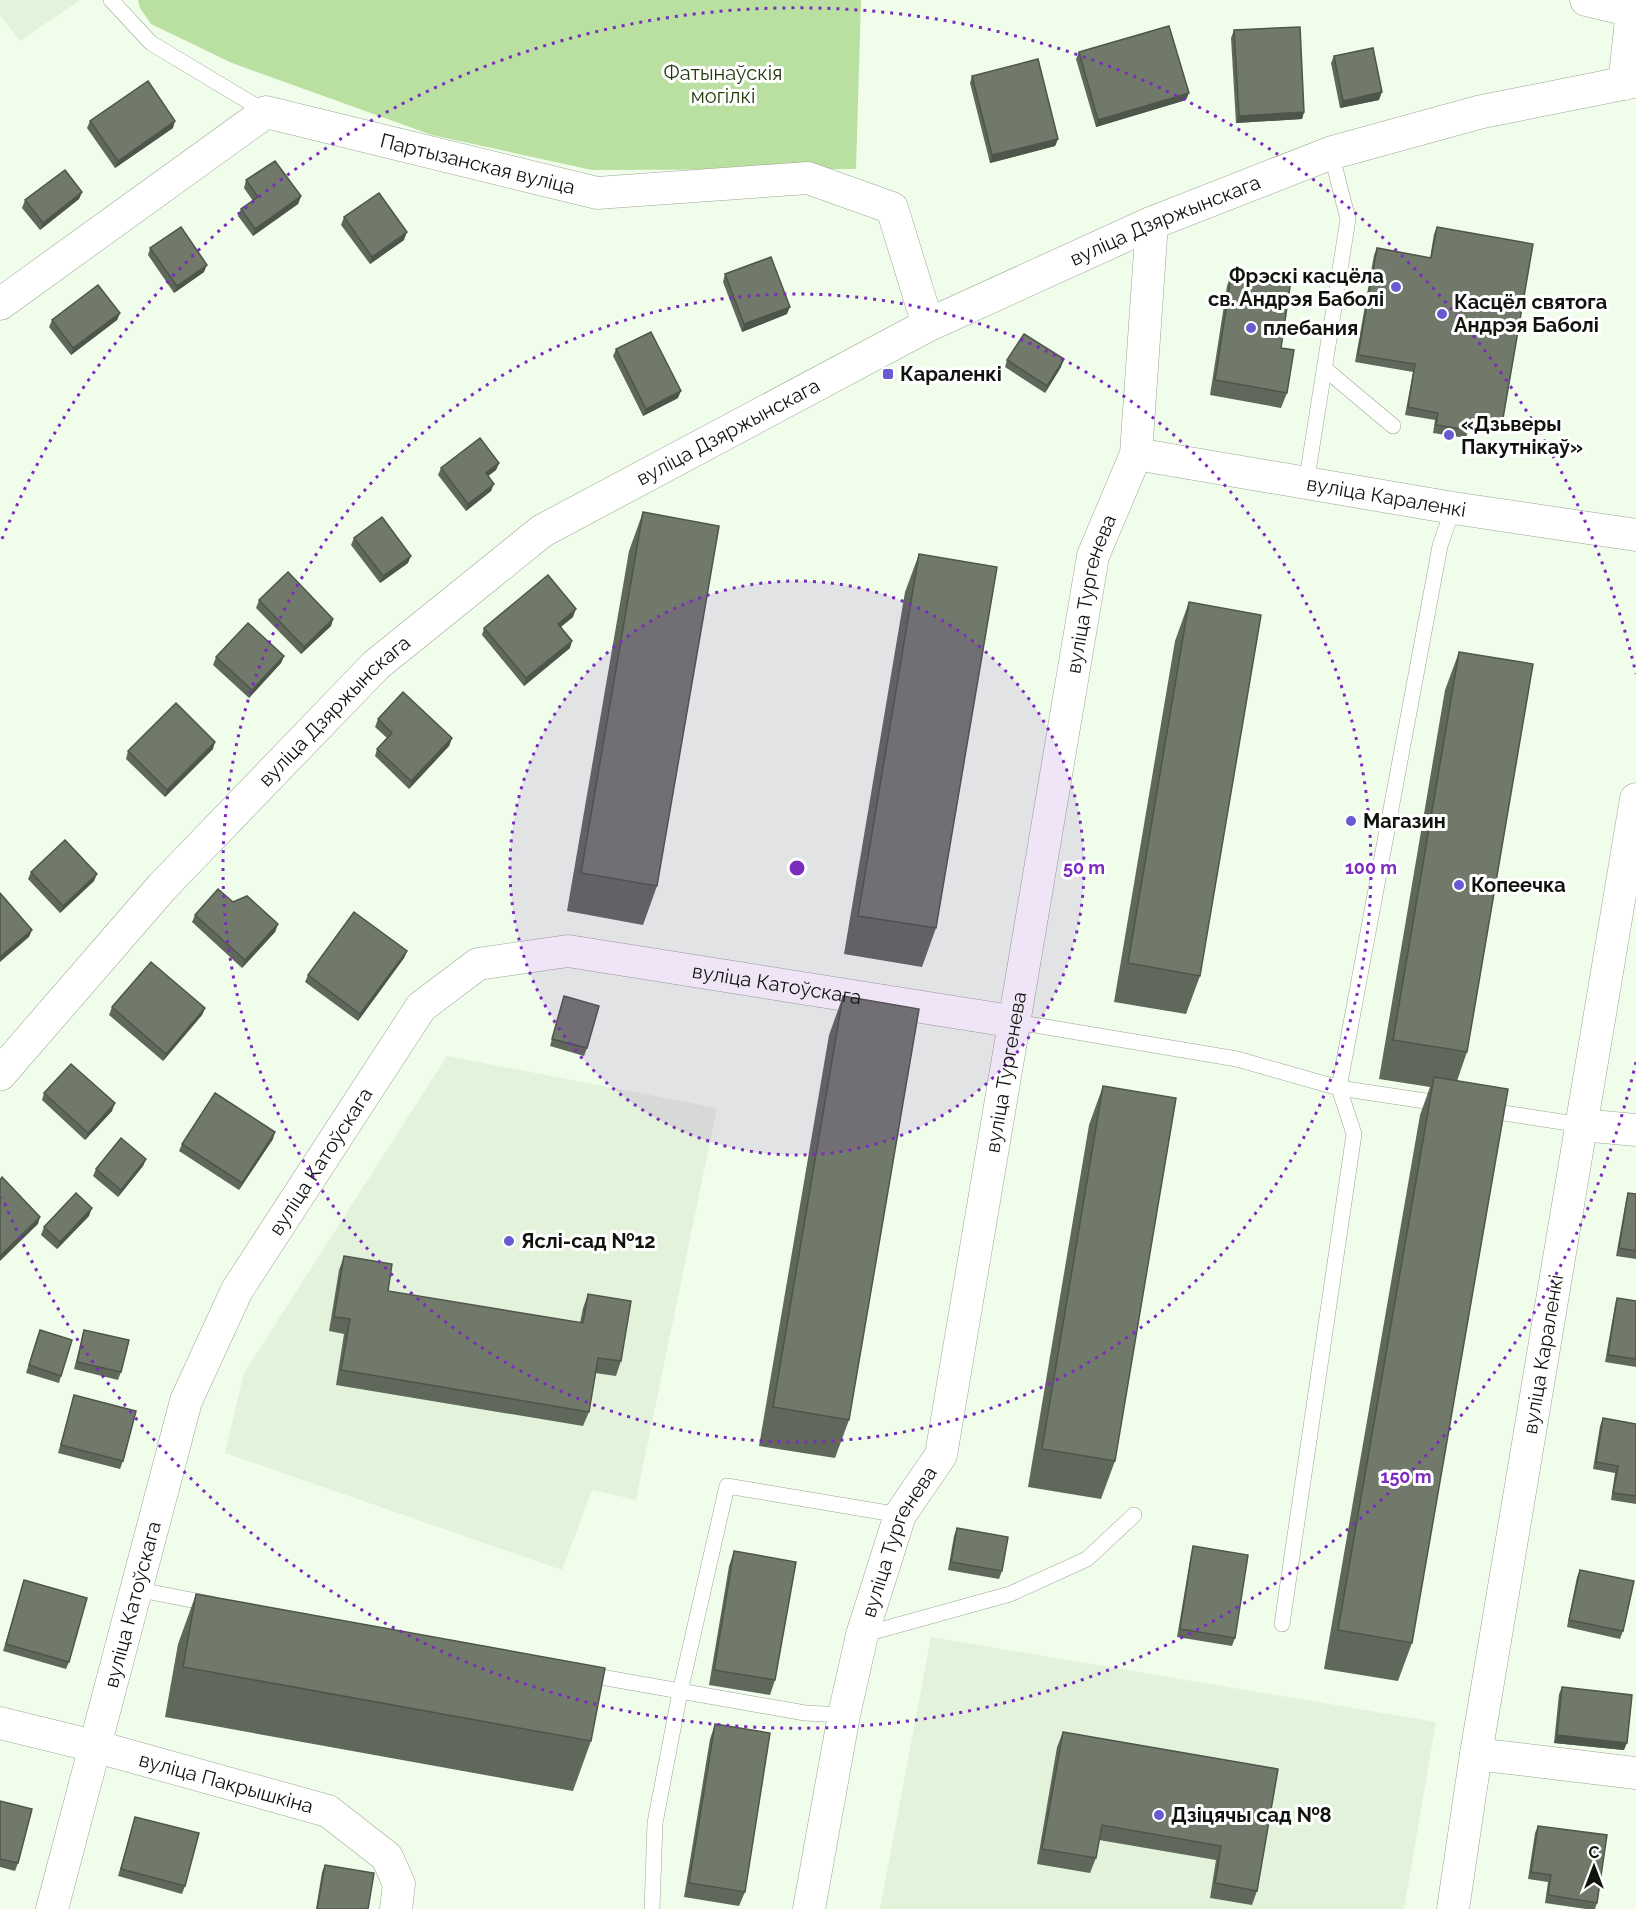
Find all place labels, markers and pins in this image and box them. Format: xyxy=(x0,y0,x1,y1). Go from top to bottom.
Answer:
place label: Фрэскі касцёла св. Андрэя Баболі xyxy=(1208,264,1384,311)
marker: Фрэскі касцёла св. Андрэя Баболі xyxy=(1389,280,1403,294)
place label: Касцёл святога Андрэя Баболі xyxy=(1454,290,1607,337)
marker: Касцёл святога Андрэя Баболі xyxy=(1435,307,1449,321)
place label: плебания xyxy=(1263,316,1358,340)
marker: плебания xyxy=(1244,321,1258,335)
place label: Караленкі xyxy=(900,362,1002,386)
marker: Караленкі xyxy=(881,367,895,381)
place label: «Дзьверы Пакутнікаў» xyxy=(1461,412,1583,459)
marker: «Дзьверы Пакутнікаў» xyxy=(1442,428,1456,442)
place label: Магазин xyxy=(1363,809,1446,833)
marker: Магазин xyxy=(1344,814,1358,828)
centre of rings xyxy=(787,858,807,878)
place label: Копеечка xyxy=(1471,873,1566,897)
marker: Копеечка xyxy=(1452,878,1466,892)
place label: Яслі-сад №12 xyxy=(521,1229,656,1253)
marker: Яслі-сад №12 xyxy=(502,1234,516,1248)
place label: Дзіцячы сад №8 xyxy=(1171,1803,1332,1827)
marker: Дзіцячы сад №8 xyxy=(1152,1808,1166,1822)

